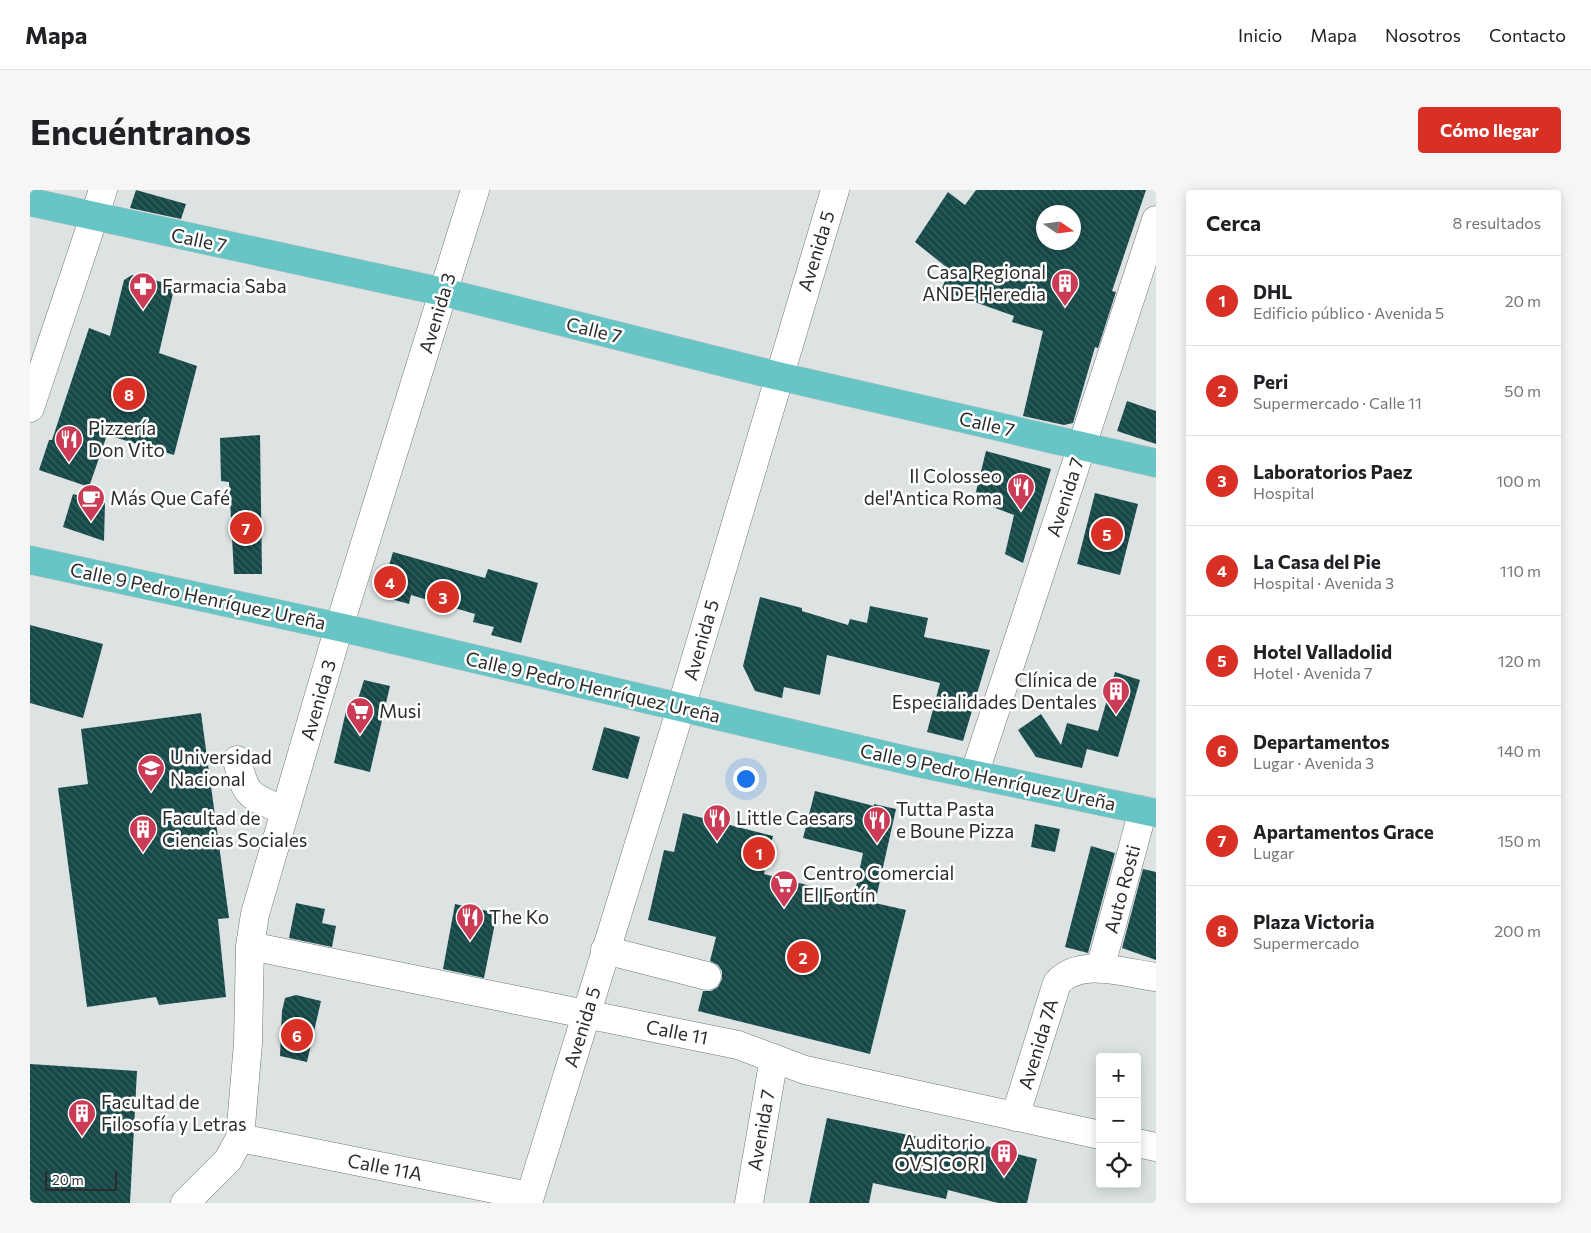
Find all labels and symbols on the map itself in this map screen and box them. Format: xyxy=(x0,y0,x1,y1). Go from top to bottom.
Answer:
north arrow xyxy=(1036,205,1081,250)
street label: Avenida 5 xyxy=(792,208,839,294)
street label: Calle 7 xyxy=(169,222,229,257)
place label: Casa Regional ANDE Heredia xyxy=(922,260,1046,305)
building icon: Casa Regional ANDE Heredia xyxy=(1050,268,1080,307)
street label: Avenida 3 xyxy=(413,270,460,356)
pharmacy icon: Farmacia Saba xyxy=(128,271,158,310)
place label: Farmacia Saba xyxy=(162,274,287,297)
street label: Calle 7 xyxy=(564,312,624,347)
pin: 8 xyxy=(113,375,145,413)
street label: Calle 7 xyxy=(957,406,1017,441)
place label: Pizzería Don Vito xyxy=(88,416,165,461)
restaurant icon: Pizzería Don Vito xyxy=(54,424,84,463)
street label: Avenida 7 xyxy=(1041,454,1088,539)
place label: Il Colosseo del'Antica Roma xyxy=(864,464,1002,509)
restaurant icon: Il Colosseo del'Antica Roma xyxy=(1006,472,1036,511)
cafe icon: Más Que Café xyxy=(76,483,106,522)
place label: Más Que Café xyxy=(110,486,230,509)
pin: 7 xyxy=(230,509,262,547)
pin: 5 xyxy=(1091,515,1123,553)
street label: Calle 9 Pedro Henríquez Ureña xyxy=(68,557,328,634)
pin: 4 xyxy=(374,563,406,601)
pin: 3 xyxy=(427,578,459,616)
street label: Avenida 5 xyxy=(678,597,723,683)
street label: Calle 9 Pedro Henríquez Ureña xyxy=(464,646,723,727)
street label: Avenida 3 xyxy=(295,657,340,743)
place label: Clínica de Especialidades Dentales xyxy=(892,668,1097,713)
building icon: Clínica de Especialidades Dentales xyxy=(1101,676,1131,715)
supermarket icon: Musi xyxy=(345,696,375,735)
place label: Musi xyxy=(379,699,421,722)
street label: Calle 9 Pedro Henríquez Ureña xyxy=(858,738,1118,815)
place label: Universidad Nacional xyxy=(170,745,272,790)
school or university icon: Universidad Nacional xyxy=(136,753,166,792)
your location xyxy=(733,766,759,792)
place label: Tutta Pasta e Boune Pizza xyxy=(896,797,1014,842)
restaurant icon: Little Caesars xyxy=(702,803,732,842)
restaurant icon: Tutta Pasta e Boune Pizza xyxy=(862,805,892,844)
place label: Facultad de Ciencias Sociales xyxy=(162,806,308,851)
place label: Little Caesars xyxy=(736,806,853,829)
building icon: Facultad de Ciencias Sociales xyxy=(128,814,158,853)
pin: 1 xyxy=(743,834,775,872)
street label: Auto Rosti xyxy=(1099,842,1144,936)
place label: Centro Comercial El Fortín xyxy=(803,861,954,906)
supermarket icon: Centro Comercial El Fortín xyxy=(769,869,799,908)
restaurant icon: The Ko xyxy=(455,902,485,941)
place label: The Ko xyxy=(489,905,549,928)
pin: 2 xyxy=(787,938,819,976)
street label: Avenida 5 xyxy=(558,984,605,1070)
street label: Avenida 7A xyxy=(1013,996,1062,1092)
street label: Calle 11 xyxy=(644,1014,710,1049)
pin: 6 xyxy=(281,1016,313,1054)
street label: Avenida 7 xyxy=(742,1087,779,1172)
place label: Facultad de Filosofía y Letras xyxy=(101,1090,247,1135)
building icon: Facultad de Filosofía y Letras xyxy=(67,1098,97,1137)
place label: Auditorio OVSICORI xyxy=(894,1130,985,1175)
building icon: Auditorio OVSICORI xyxy=(989,1138,1019,1177)
street label: Calle 11A xyxy=(346,1148,424,1185)
scale bar xyxy=(45,1168,118,1191)

